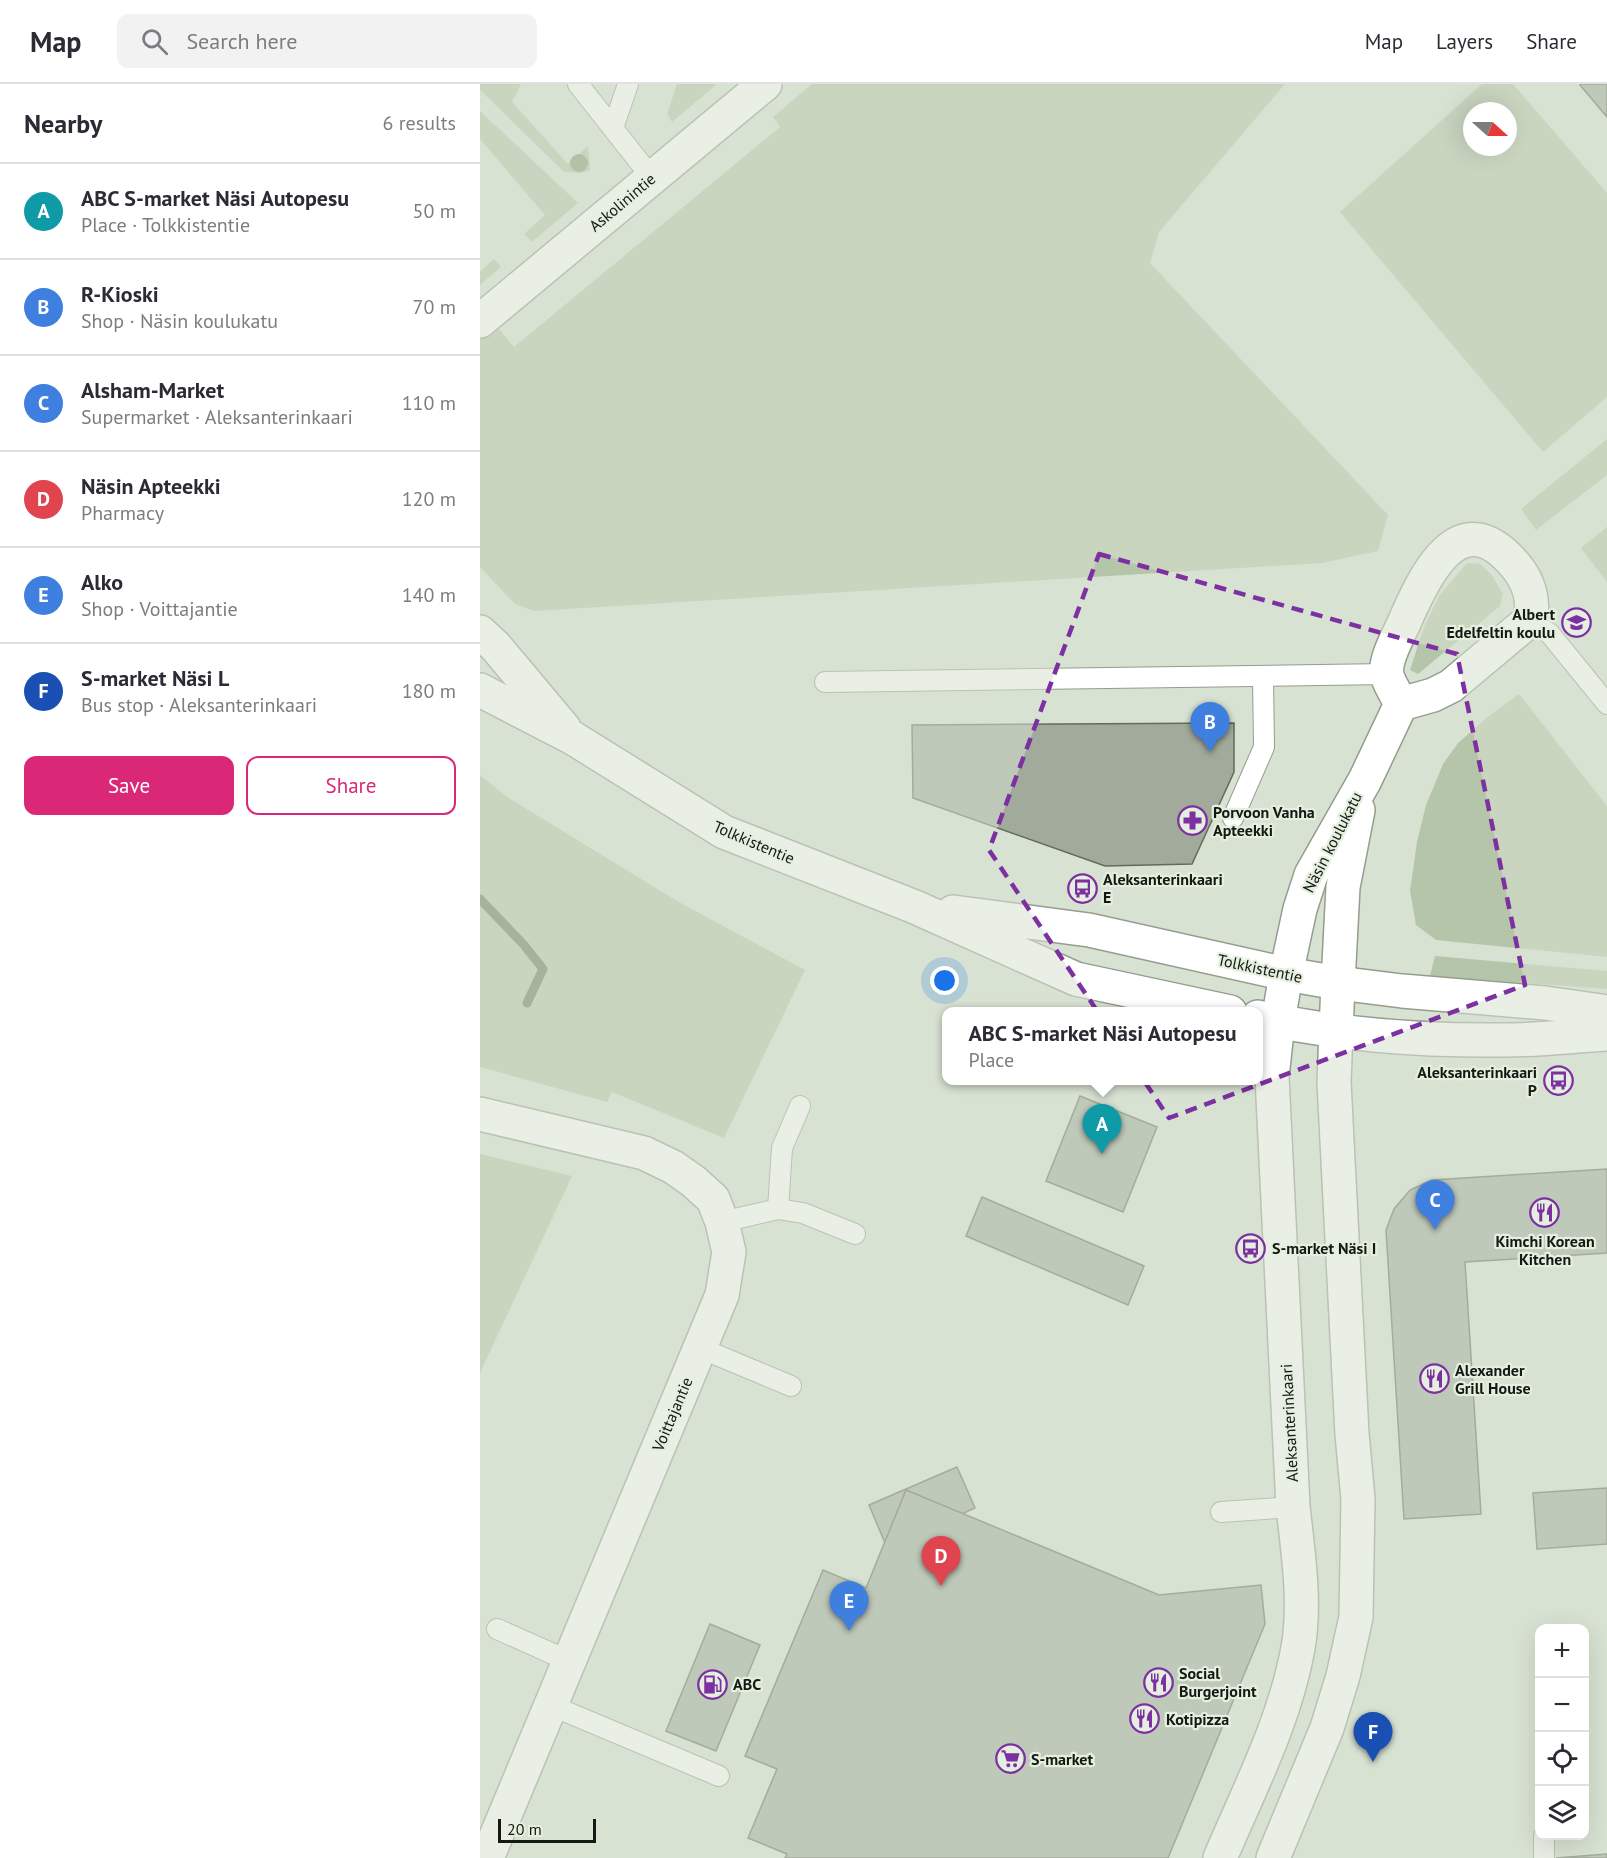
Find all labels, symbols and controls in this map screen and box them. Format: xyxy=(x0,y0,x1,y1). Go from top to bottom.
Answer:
search box xyxy=(117,14,537,68)
text: Map xyxy=(30,23,81,60)
icon: search xyxy=(138,25,171,58)
text: Search here xyxy=(186,27,297,55)
text: Map xyxy=(1365,28,1403,55)
text: Layers xyxy=(1436,28,1493,55)
text: Share xyxy=(1526,28,1577,55)
north arrow xyxy=(1463,102,1517,156)
text: Nearby xyxy=(24,107,102,140)
text: 6 results xyxy=(383,110,456,136)
street label: Askolinintie xyxy=(585,168,659,236)
text: ABC S-market Näsi Autopesu xyxy=(81,184,349,212)
text: A xyxy=(37,198,50,224)
text: 50 m xyxy=(413,198,456,224)
text: Place · Tolkkistentie xyxy=(81,212,250,238)
text: R-Kioski xyxy=(81,280,159,308)
text: B xyxy=(38,294,49,320)
text: 70 m xyxy=(413,294,456,320)
text: Shop · Näsin koulukatu xyxy=(81,308,278,334)
text: Alsham-Market xyxy=(81,376,224,404)
text: C xyxy=(38,390,49,416)
text: 110 m xyxy=(402,390,456,416)
text: Supermarket · Aleksanterinkaari xyxy=(81,404,353,430)
text: Näsin Apteekki xyxy=(81,472,221,500)
text: D xyxy=(37,486,50,512)
text: 120 m xyxy=(402,486,456,512)
text: Pharmacy xyxy=(81,500,164,526)
text: Alko xyxy=(81,568,123,596)
text: E xyxy=(38,582,49,608)
text: 140 m xyxy=(402,582,456,608)
text: Shop · Voittajantie xyxy=(81,596,238,622)
place label: Albert Edelfeltin koulu xyxy=(1446,604,1555,642)
school or university icon: Albert Edelfeltin koulu xyxy=(1560,607,1592,639)
text: S-market Näsi L xyxy=(81,664,229,692)
text: F xyxy=(38,678,49,704)
text: 180 m xyxy=(402,678,456,704)
text: Bus stop · Aleksanterinkaari xyxy=(81,692,317,718)
pin: B xyxy=(1190,702,1230,752)
button: Save xyxy=(24,756,234,815)
button: Share xyxy=(246,756,456,815)
street label: Näsin koulukatu xyxy=(1298,788,1366,896)
place label: Porvoon Vanha Apteekki xyxy=(1213,802,1315,840)
pharmacy icon: Porvoon Vanha Apteekki xyxy=(1176,805,1208,837)
street label: Tolkkistentie xyxy=(710,816,798,868)
place label: Aleksanterinkaari E xyxy=(1103,869,1223,907)
bus stop icon: Aleksanterinkaari E xyxy=(1066,872,1098,904)
street label: Tolkkistentie xyxy=(1216,949,1304,987)
your location xyxy=(930,966,959,995)
popup xyxy=(942,1007,1263,1085)
text: ABC S-market Näsi Autopesu xyxy=(968,1019,1237,1047)
text: Place xyxy=(968,1047,1014,1073)
place label: Aleksanterinkaari P xyxy=(1417,1062,1537,1100)
bus stop icon: Aleksanterinkaari P xyxy=(1542,1065,1574,1097)
pin: A xyxy=(1082,1104,1122,1154)
pin: C xyxy=(1416,1180,1454,1230)
restaurant icon: Kimchi Korean Kitchen xyxy=(1529,1197,1561,1229)
place label: Kimchi Korean Kitchen xyxy=(1495,1231,1595,1269)
bus stop icon: S-market Näsi I xyxy=(1235,1232,1267,1264)
place label: S-market Näsi I xyxy=(1272,1238,1376,1258)
place label: Alexander Grill House xyxy=(1455,1360,1531,1398)
street label: Aleksanterinkaari xyxy=(1276,1363,1302,1483)
restaurant icon: Alexander Grill House xyxy=(1418,1363,1450,1395)
street label: Voittajantie xyxy=(647,1374,697,1455)
pin: D xyxy=(922,1536,960,1586)
pin: E xyxy=(830,1582,868,1631)
map controls xyxy=(1535,1624,1589,1840)
button: + xyxy=(1535,1624,1589,1678)
place label: Social Burgerjoint xyxy=(1179,1663,1257,1701)
restaurant icon: Social Burgerjoint xyxy=(1142,1666,1174,1698)
fuel station icon: ABC xyxy=(696,1668,728,1700)
place label: ABC xyxy=(733,1674,761,1694)
button: − xyxy=(1535,1678,1589,1732)
restaurant icon: Kotipizza xyxy=(1129,1703,1161,1735)
place label: Kotipizza xyxy=(1166,1709,1229,1729)
pin: F xyxy=(1354,1712,1392,1762)
button: locate xyxy=(1535,1732,1589,1786)
supermarket icon: S-market xyxy=(994,1743,1026,1775)
place label: S-market xyxy=(1031,1749,1093,1769)
button: layers xyxy=(1535,1786,1589,1840)
scale bar xyxy=(498,1816,596,1844)
text: 20 m xyxy=(507,1819,542,1839)

